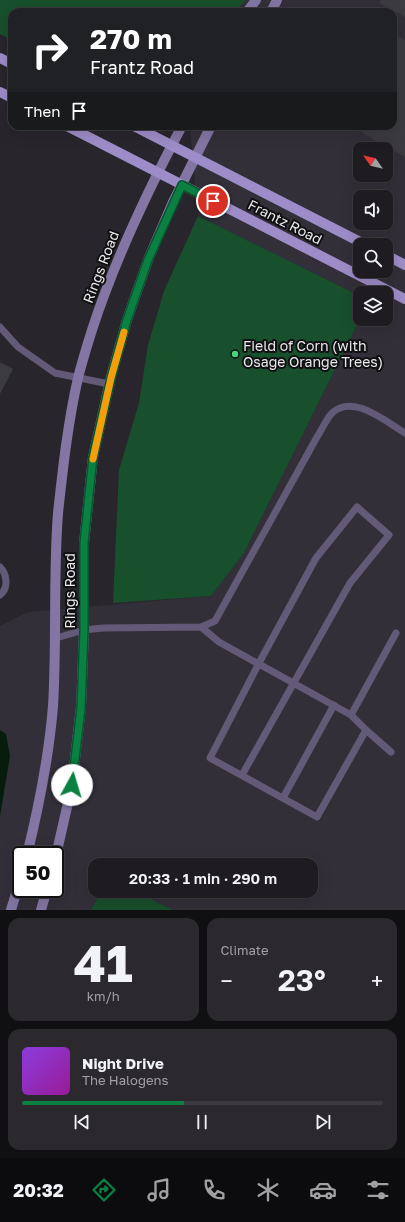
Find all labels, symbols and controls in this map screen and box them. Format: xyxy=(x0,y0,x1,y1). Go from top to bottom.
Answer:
text: 270 m xyxy=(90,22,172,55)
icon: right xyxy=(24,24,76,76)
text: Frantz Road xyxy=(90,56,194,78)
icon: arrive xyxy=(68,100,90,122)
text: Then xyxy=(24,102,60,120)
north arrow xyxy=(353,142,393,182)
map controls xyxy=(353,142,393,326)
pin xyxy=(196,184,230,218)
icon: arrive xyxy=(202,190,224,212)
button: sound xyxy=(353,190,393,230)
street label: Frantz Road xyxy=(245,196,325,247)
street label: Rings Road xyxy=(79,228,122,305)
button: search xyxy=(353,238,393,278)
button: layers xyxy=(353,286,393,326)
place label: Field of Corn (with Osage Orange Trees) xyxy=(243,337,383,370)
marker: Field of Corn (with Osage Orange Trees) xyxy=(230,349,240,359)
street label: Rings Road xyxy=(61,553,78,629)
position arrow xyxy=(51,764,93,806)
speed limit sign: 50 xyxy=(12,846,64,898)
text: 20:33 · 1 min · 290 m xyxy=(129,869,277,887)
text: 41 xyxy=(74,931,133,993)
text: Climate xyxy=(221,942,268,958)
text: 23° xyxy=(278,962,326,998)
text: − xyxy=(221,967,233,994)
text: + xyxy=(371,967,383,994)
text: km/h xyxy=(87,988,120,1004)
text: Night Drive xyxy=(82,1054,164,1072)
text: The Halogens xyxy=(82,1072,168,1088)
icon: previous xyxy=(71,1111,93,1133)
icon: pause xyxy=(191,1111,213,1133)
icon: next xyxy=(312,1111,334,1133)
icon: directions xyxy=(90,1176,118,1204)
icon: music xyxy=(145,1176,173,1204)
icon: phone xyxy=(200,1176,228,1204)
icon: climate xyxy=(254,1176,282,1204)
icon: car xyxy=(309,1176,337,1204)
icon: filters xyxy=(364,1176,392,1204)
text: 20:32 xyxy=(13,1179,64,1201)

